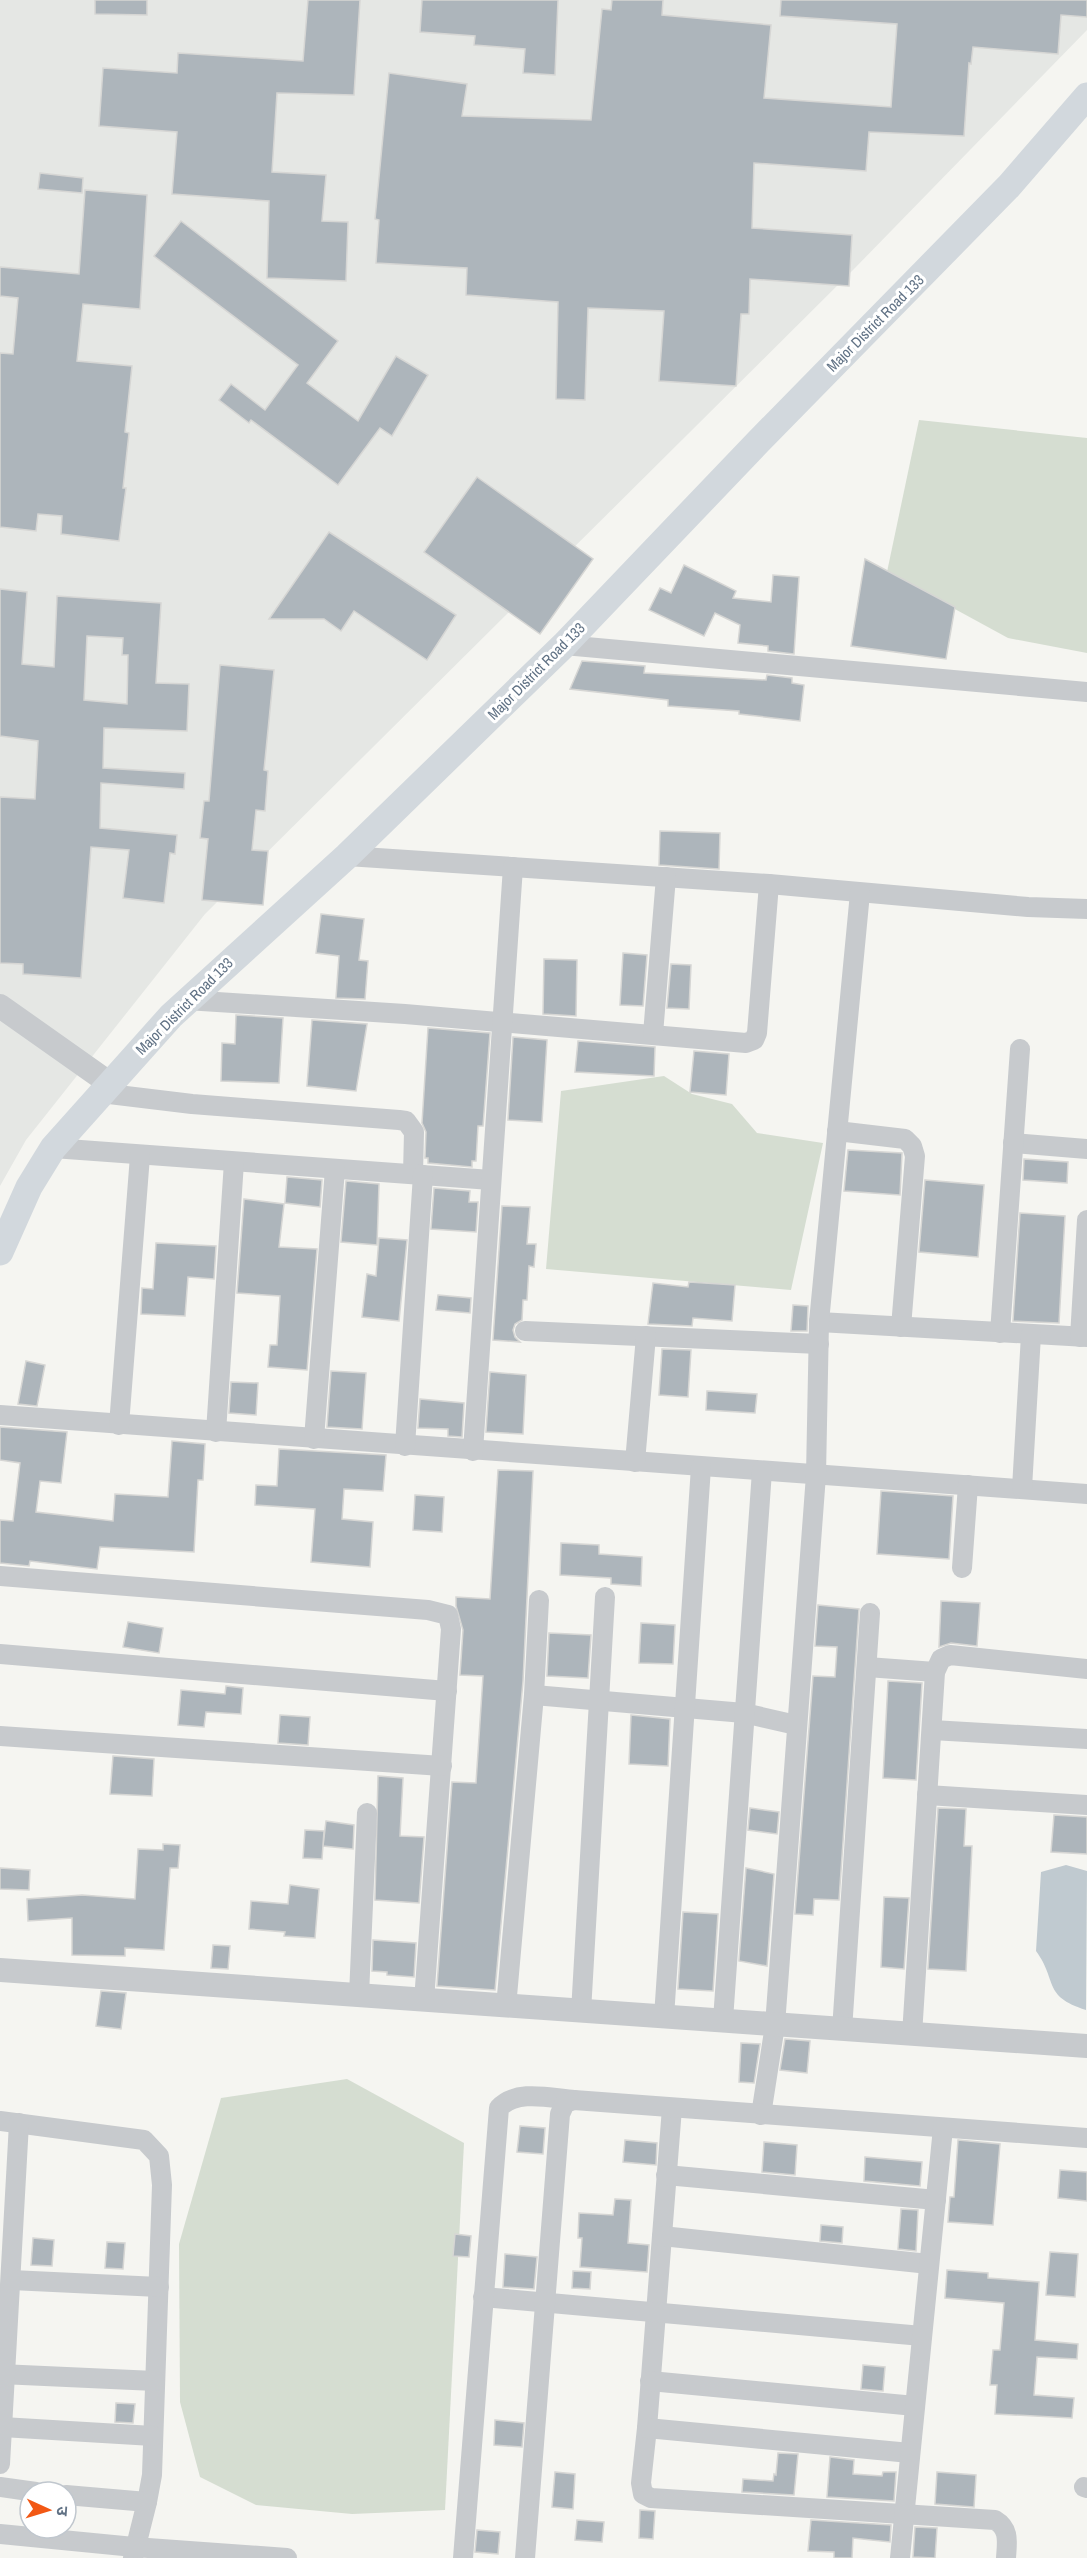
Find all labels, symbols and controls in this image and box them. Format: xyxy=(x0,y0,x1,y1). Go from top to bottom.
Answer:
street label: Major District Road 133 xyxy=(822,270,928,376)
street label: Major District Road 133 xyxy=(483,618,589,724)
street label: Major District Road 133 xyxy=(131,953,237,1059)
north arrow xyxy=(18,2480,78,2540)
text: उ xyxy=(52,2506,74,2517)

